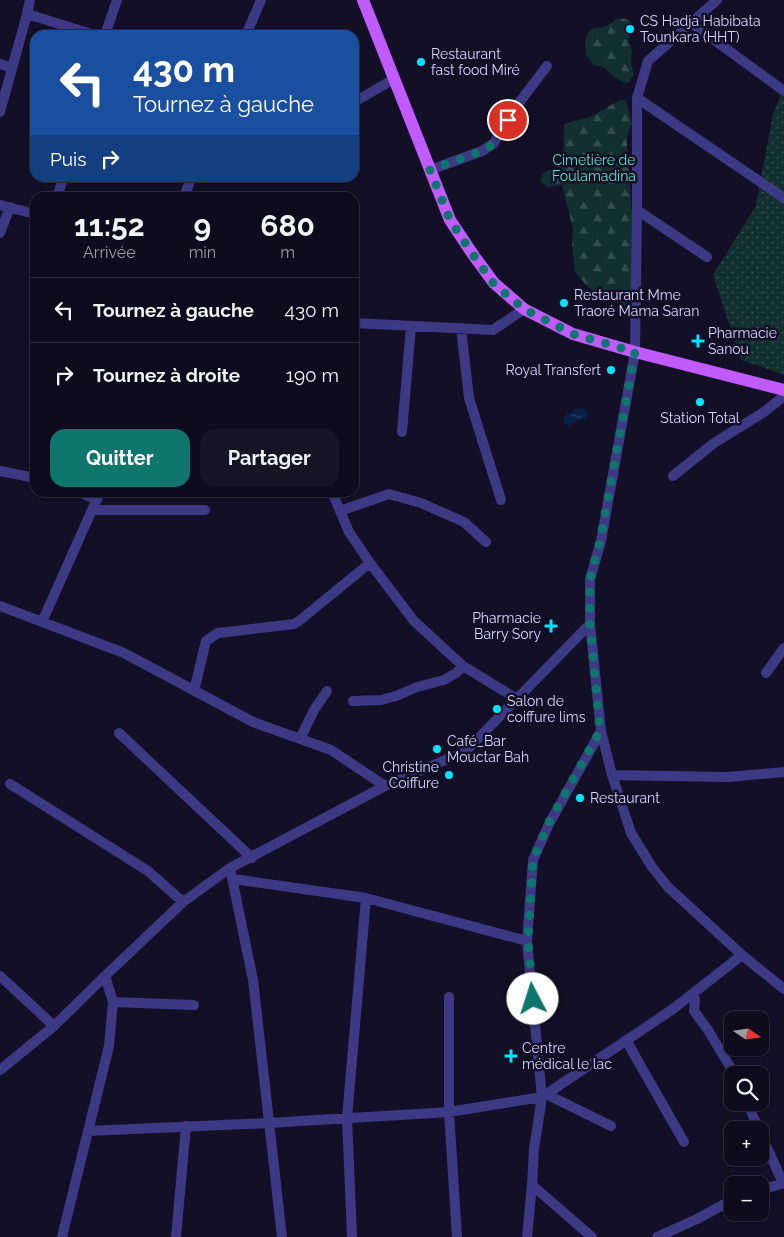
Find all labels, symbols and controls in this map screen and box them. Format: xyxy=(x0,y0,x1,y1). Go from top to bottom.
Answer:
place label: CS Hadja Habibata Tounkara (HHT) xyxy=(640,13,761,45)
marker: CS Hadja Habibata Tounkara (HHT) xyxy=(624,23,636,35)
place label: Restaurant fast food Miré xyxy=(431,46,520,78)
text: 430 m xyxy=(133,49,235,90)
icon: left xyxy=(50,50,115,115)
marker: Restaurant fast food Miré xyxy=(415,56,427,68)
text: Tournez à gauche xyxy=(133,91,314,117)
pin xyxy=(487,99,529,141)
icon: arrive xyxy=(494,106,522,134)
icon: right xyxy=(96,145,124,173)
text: Puis xyxy=(50,148,86,170)
park label: Cimetière de Foulamadina xyxy=(552,152,636,184)
text: 11:52 xyxy=(74,208,145,243)
text: 9 xyxy=(194,208,211,243)
text: 680 xyxy=(260,208,315,243)
text: Arrivée xyxy=(83,243,136,262)
text: min xyxy=(189,243,216,262)
text: m xyxy=(280,243,295,262)
place label: Restaurant Mme Traoré Mama Saran xyxy=(574,287,699,319)
icon: left xyxy=(50,296,78,324)
marker: Restaurant Mme Traoré Mama Saran xyxy=(558,297,570,309)
text: Tournez à gauche xyxy=(93,299,254,321)
text: 430 m xyxy=(285,299,339,321)
place label: Pharmacie Sanou xyxy=(708,325,777,357)
marker: Pharmacie Sanou xyxy=(692,335,704,347)
icon: right xyxy=(50,361,78,389)
place label: Royal Transfert xyxy=(506,362,601,378)
text: Tournez à droite xyxy=(93,364,240,386)
text: 190 m xyxy=(286,364,339,386)
marker: Royal Transfert xyxy=(605,364,617,376)
marker: Station Total xyxy=(694,396,706,408)
place label: Station Total xyxy=(660,410,740,426)
button: Quitter xyxy=(50,429,190,487)
button: Partager xyxy=(200,429,339,487)
place label: Pharmacie Barry Sory xyxy=(472,610,541,642)
marker: Pharmacie Barry Sory xyxy=(545,620,557,632)
place label: Salon de coiffure lims xyxy=(507,693,586,725)
marker: Salon de coiffure lims xyxy=(491,703,503,715)
place label: Café_Bar Mouctar Bah xyxy=(447,733,529,765)
marker: Café_Bar Mouctar Bah xyxy=(431,743,443,755)
place label: Christine Coiffure xyxy=(382,759,439,791)
marker: Christine Coiffure xyxy=(443,769,455,781)
place label: Restaurant xyxy=(590,790,660,806)
marker: Restaurant xyxy=(574,792,586,804)
position arrow xyxy=(506,972,558,1024)
north arrow xyxy=(724,1011,769,1056)
map controls xyxy=(724,1011,769,1221)
place label: Centre médical le lac xyxy=(522,1040,612,1072)
marker: Centre médical le lac xyxy=(504,1049,518,1063)
button: search xyxy=(724,1066,769,1111)
button: + xyxy=(724,1121,769,1166)
button: − xyxy=(724,1176,769,1221)

